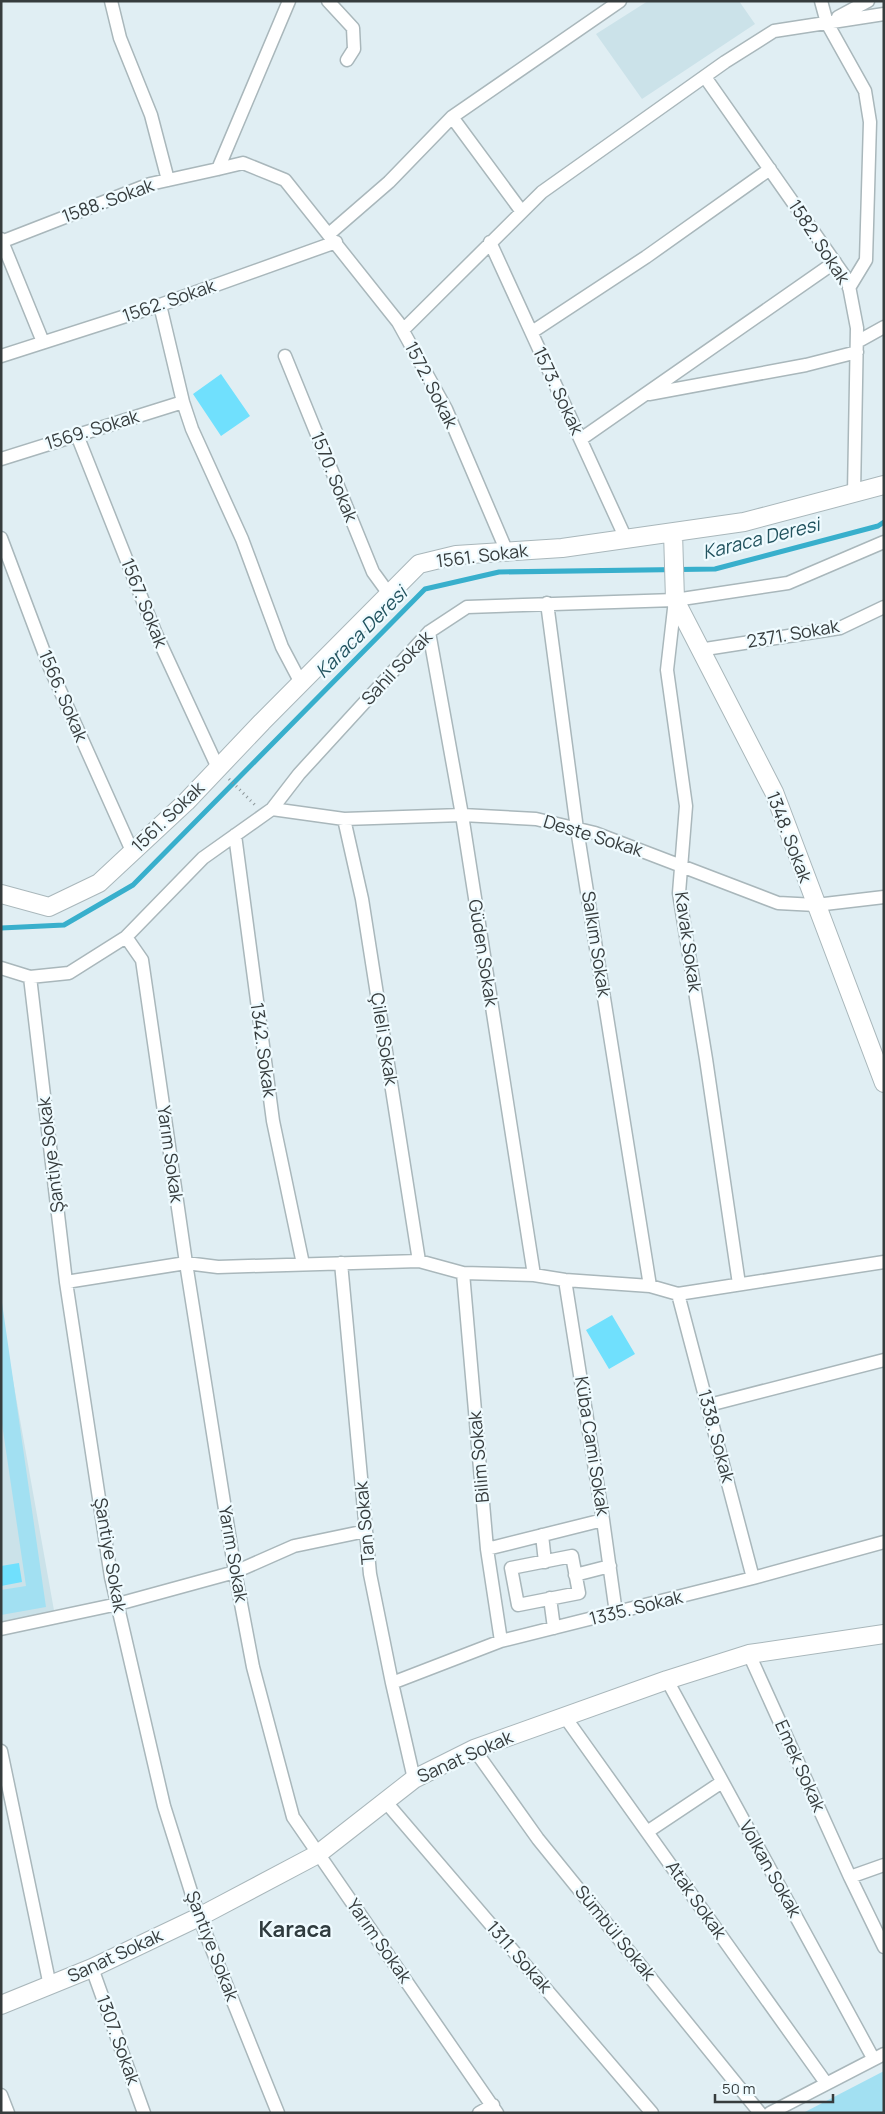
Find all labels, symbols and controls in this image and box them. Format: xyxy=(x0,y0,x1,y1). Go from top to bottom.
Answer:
street label: 1588. Sokak xyxy=(58,172,158,228)
street label: 1582. Sokak xyxy=(784,195,857,289)
street label: 1562. Sokak xyxy=(119,273,219,327)
street label: 1572. Sokak xyxy=(400,337,465,433)
street label: 1573. Sokak xyxy=(528,343,590,439)
street label: 1569. Sokak xyxy=(42,403,143,455)
street label: 1570. Sokak xyxy=(306,428,364,526)
water label: Karaca Deresi xyxy=(700,510,825,565)
street label: 1561. Sokak xyxy=(435,537,530,573)
street label: 1567. Sokak xyxy=(116,554,174,652)
water label: Karaca Deresi xyxy=(309,579,414,684)
street label: 2371. Sokak xyxy=(745,613,842,653)
street label: Sahil Sokak xyxy=(356,624,438,710)
street label: 1566. Sokak xyxy=(34,646,94,746)
street label: 1561. Sokak xyxy=(126,775,210,857)
street label: 1348. Sokak xyxy=(762,788,819,887)
street label: Deste Sokak xyxy=(541,809,647,862)
street label: Salkım Sokak xyxy=(577,889,617,1000)
street label: Kavak Sokak xyxy=(670,890,708,995)
street label: Güden Sokak xyxy=(464,898,504,1009)
street label: Çileli Sokak xyxy=(366,991,404,1088)
street label: 1342. Sokak xyxy=(245,1001,283,1100)
street label: Şantiye Sokak xyxy=(31,1095,69,1214)
street label: Yarım Sokak xyxy=(152,1104,190,1205)
street label: Küba Cami Sokak xyxy=(570,1375,616,1518)
street label: 1338. Sokak xyxy=(693,1387,741,1486)
street label: Bilim Sokak xyxy=(462,1409,494,1504)
street label: Tan Sokak xyxy=(348,1479,380,1566)
street label: Şantiye Sokak xyxy=(89,1496,133,1615)
street label: Yarım Sokak xyxy=(214,1504,254,1605)
street label: 1335. Sokak xyxy=(587,1584,686,1630)
street label: Emek Sokak xyxy=(770,1716,832,1816)
street label: Sanat Sokak xyxy=(413,1724,517,1788)
street label: Volkan Sokak xyxy=(734,1816,808,1922)
street label: Atak Sokak xyxy=(661,1856,733,1944)
street label: Sümbül Sokak xyxy=(570,1880,662,1986)
street label: Şantiye Sokak xyxy=(181,1887,245,2005)
street label: Yarım Sokak xyxy=(342,1894,418,1988)
district label: Karaca xyxy=(258,1914,332,1944)
street label: 1311. Sokak xyxy=(482,1915,558,1998)
street label: Sanat Sokak xyxy=(63,1922,167,1988)
street label: 1307. Sokak xyxy=(92,1992,147,2089)
scale bar xyxy=(715,2072,832,2104)
text: 50 m xyxy=(722,2078,756,2099)

